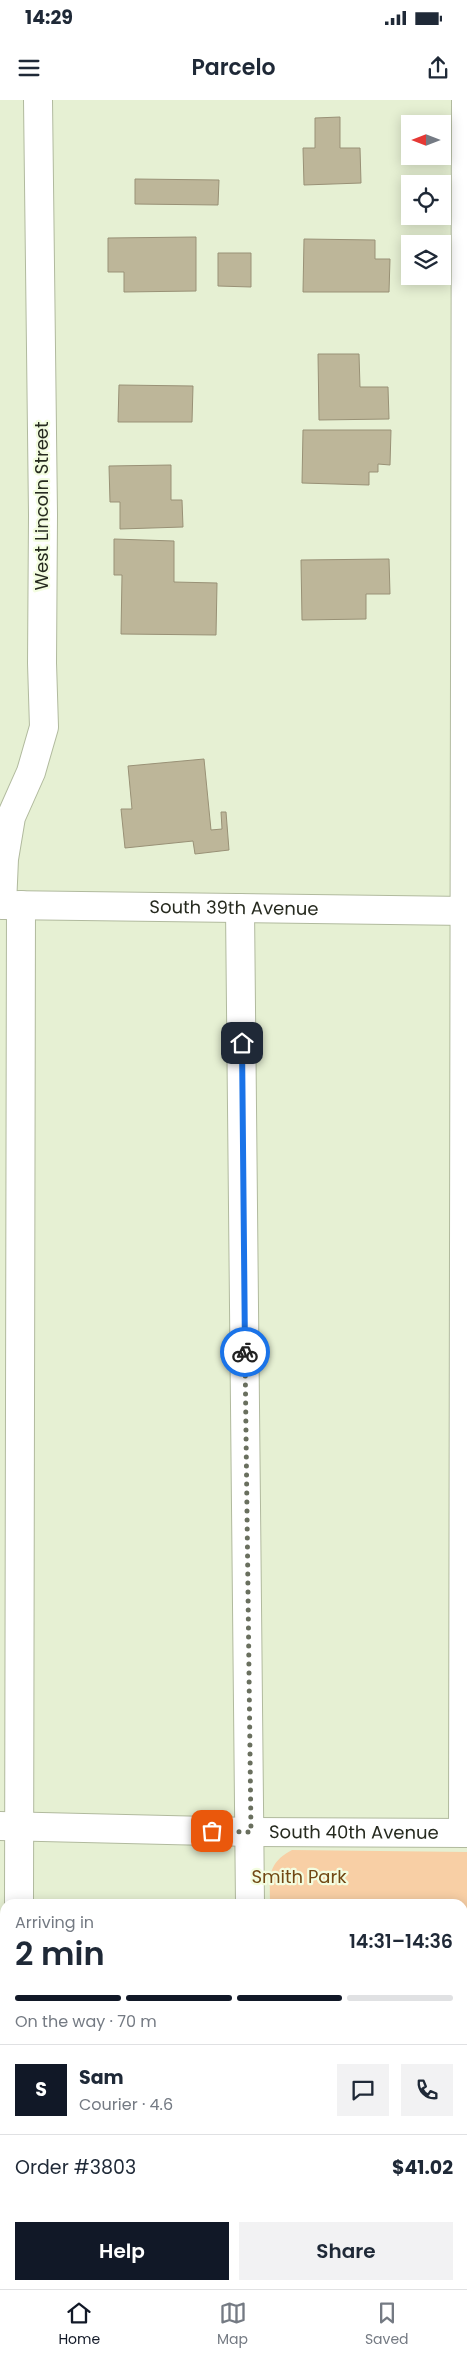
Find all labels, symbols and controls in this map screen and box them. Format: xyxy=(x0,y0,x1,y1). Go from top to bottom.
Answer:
text: 14:29 xyxy=(25,4,73,31)
text: Parcelo xyxy=(191,52,276,83)
icon: menu xyxy=(15,54,43,82)
icon: share xyxy=(424,54,452,82)
north arrow xyxy=(401,115,451,165)
map controls xyxy=(401,115,451,285)
button: locate xyxy=(401,175,451,225)
button: layers xyxy=(401,235,451,285)
street label: West Lincoln Street xyxy=(29,421,54,591)
street label: South 39th Avenue xyxy=(149,894,319,921)
pin xyxy=(221,1022,263,1064)
icon: home xyxy=(228,1029,256,1057)
courier xyxy=(220,1327,270,1377)
icon: bike xyxy=(231,1338,259,1366)
pin xyxy=(191,1810,233,1852)
icon: bag xyxy=(198,1817,226,1845)
street label: South 40th Avenue xyxy=(269,1819,439,1845)
park label: Smith Park xyxy=(252,1864,347,1889)
text: Arriving in xyxy=(15,1911,94,1934)
text: 14:31–14:36 xyxy=(349,1928,453,1955)
text: 2 min xyxy=(15,1931,105,1976)
text: On the way · 70 m xyxy=(15,2010,157,2033)
text: Sam xyxy=(79,2064,124,2091)
button: chat xyxy=(337,2064,389,2116)
button: phone xyxy=(401,2064,453,2116)
text: S xyxy=(35,2076,47,2103)
text: Courier · 4.6 xyxy=(79,2093,173,2116)
text: Order #3803 xyxy=(15,2154,136,2181)
text: $41.02 xyxy=(392,2154,453,2181)
button: Help xyxy=(15,2222,229,2280)
button: Share xyxy=(239,2222,453,2280)
tab: Home xyxy=(58,2299,100,2350)
tab: Map xyxy=(217,2299,248,2350)
tab: Saved xyxy=(365,2299,409,2350)

